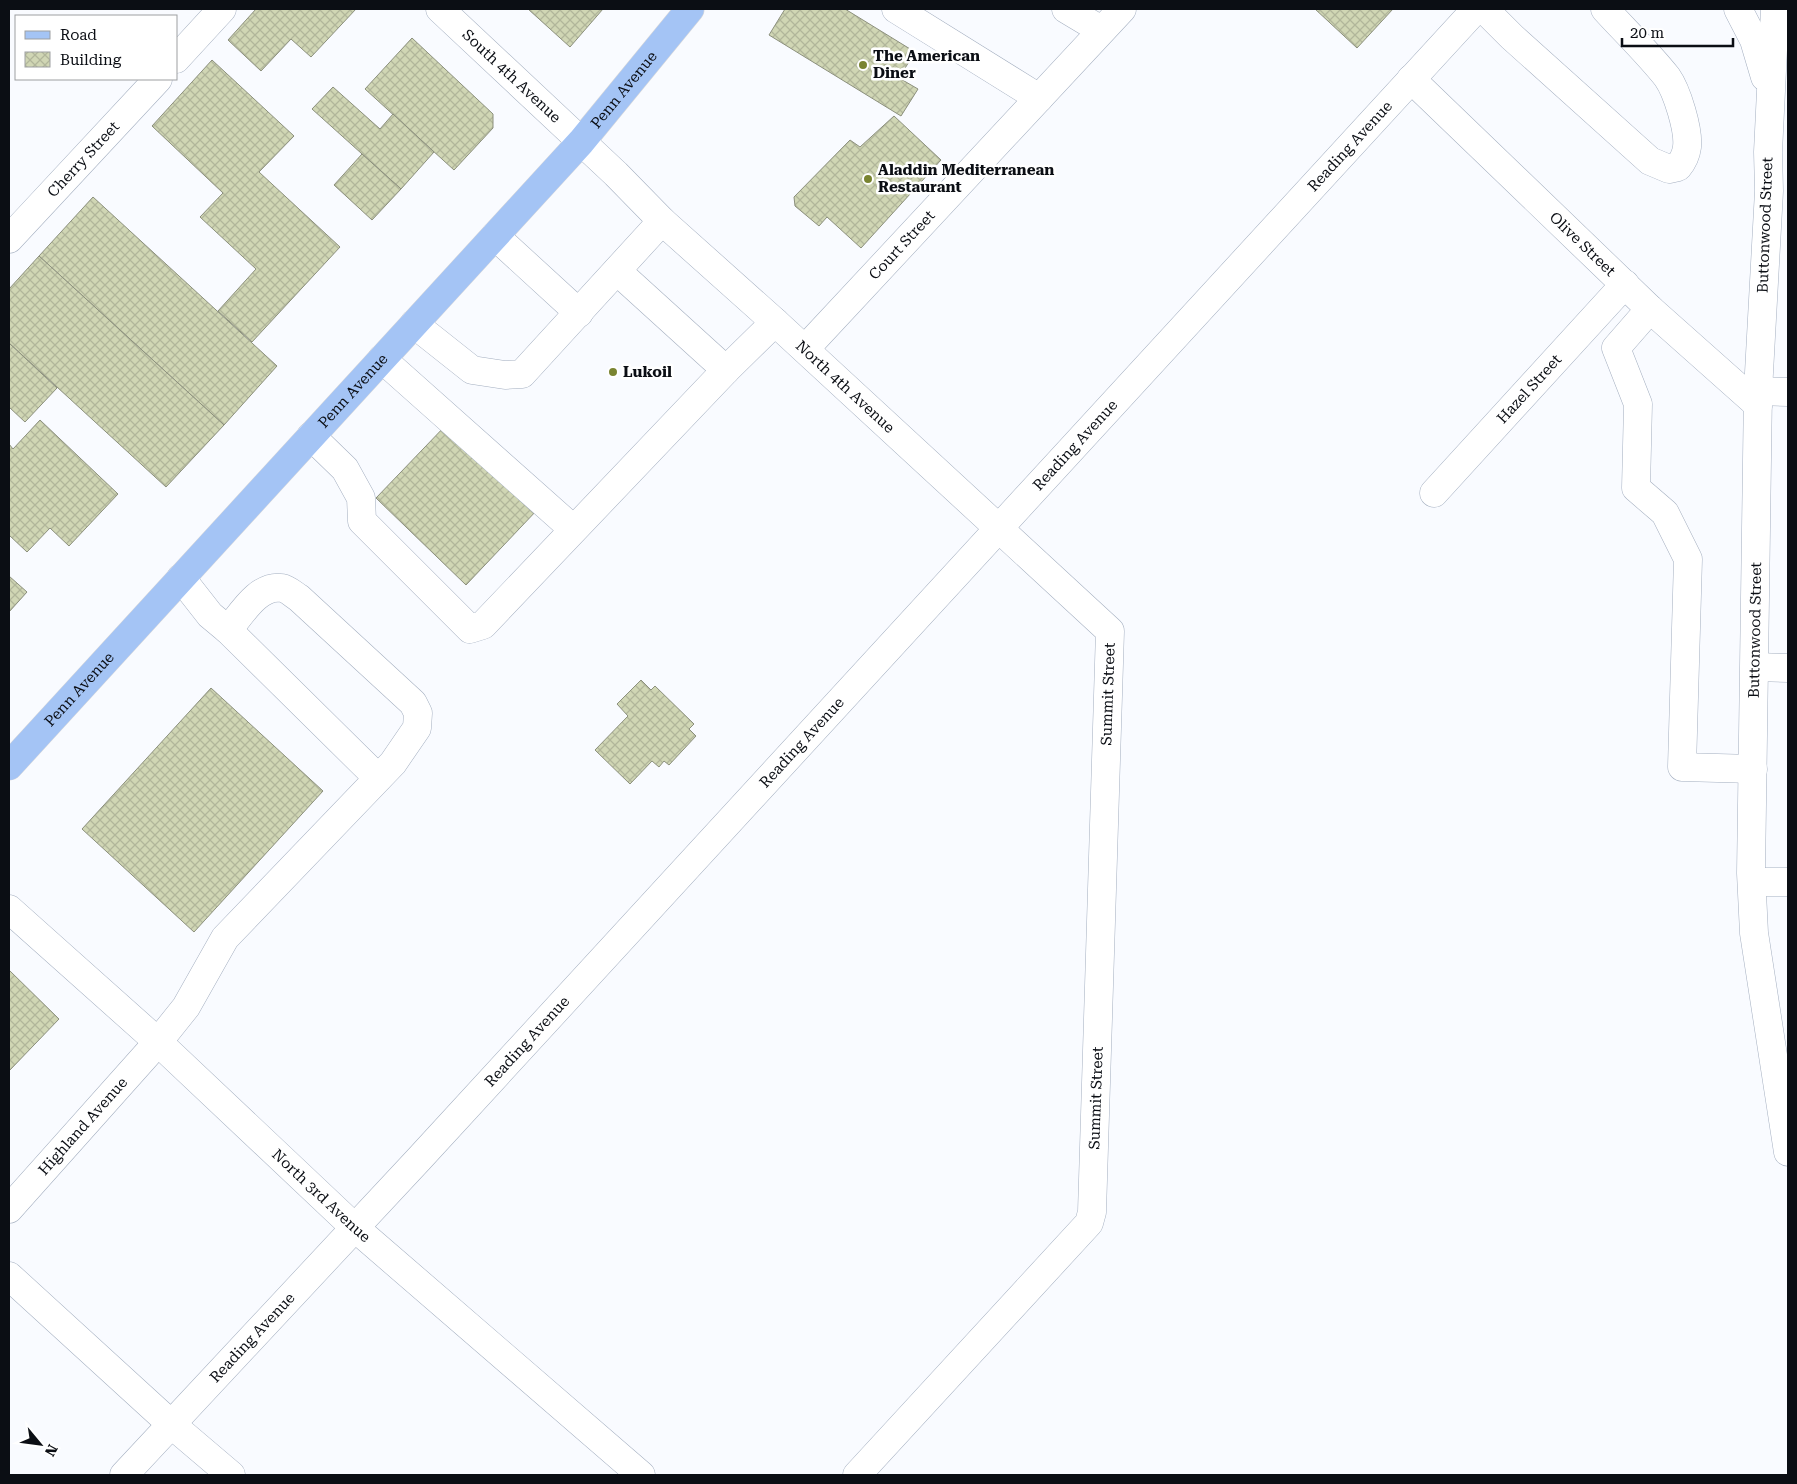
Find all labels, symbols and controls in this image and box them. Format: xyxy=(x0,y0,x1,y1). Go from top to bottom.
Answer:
legend xyxy=(15,15,178,80)
scale bar xyxy=(1622,15,1733,47)
text: 20 m xyxy=(1630,24,1665,42)
street label: South 4th Avenue xyxy=(458,25,565,127)
text: Road xyxy=(60,26,97,44)
place label: The American Diner xyxy=(873,47,980,82)
street label: Penn Avenue xyxy=(587,48,661,132)
text: Building xyxy=(60,51,122,69)
marker: The American Diner xyxy=(857,59,869,71)
street label: Reading Avenue xyxy=(1304,97,1396,195)
street label: Cherry Street xyxy=(44,117,123,201)
street label: Buttonwood Street xyxy=(1754,156,1776,293)
place label: Aladdin Mediterranean Restaurant xyxy=(878,161,1054,196)
marker: Aladdin Mediterranean Restaurant xyxy=(862,173,874,185)
street label: Court Street xyxy=(865,206,939,284)
street label: Olive Street xyxy=(1546,208,1620,280)
street label: North 4th Avenue xyxy=(792,337,898,437)
street label: Penn Avenue xyxy=(314,350,392,432)
street label: Hazel Street xyxy=(1493,350,1565,427)
place label: Lukoil xyxy=(623,363,672,381)
marker: Lukoil xyxy=(607,366,619,378)
street label: Reading Avenue xyxy=(1029,396,1121,494)
street label: Buttonwood Street xyxy=(1745,561,1765,698)
street label: Summit Street xyxy=(1097,642,1119,746)
street label: Penn Avenue xyxy=(41,648,118,730)
street label: Reading Avenue xyxy=(756,693,848,792)
street label: Reading Avenue xyxy=(481,992,573,1090)
street label: Summit Street xyxy=(1085,1046,1107,1150)
street label: Highland Avenue xyxy=(35,1074,131,1179)
street label: North 3rd Avenue xyxy=(268,1145,374,1246)
street label: Reading Avenue xyxy=(206,1289,299,1386)
north arrow xyxy=(15,1419,65,1469)
text: N xyxy=(42,1442,61,1459)

